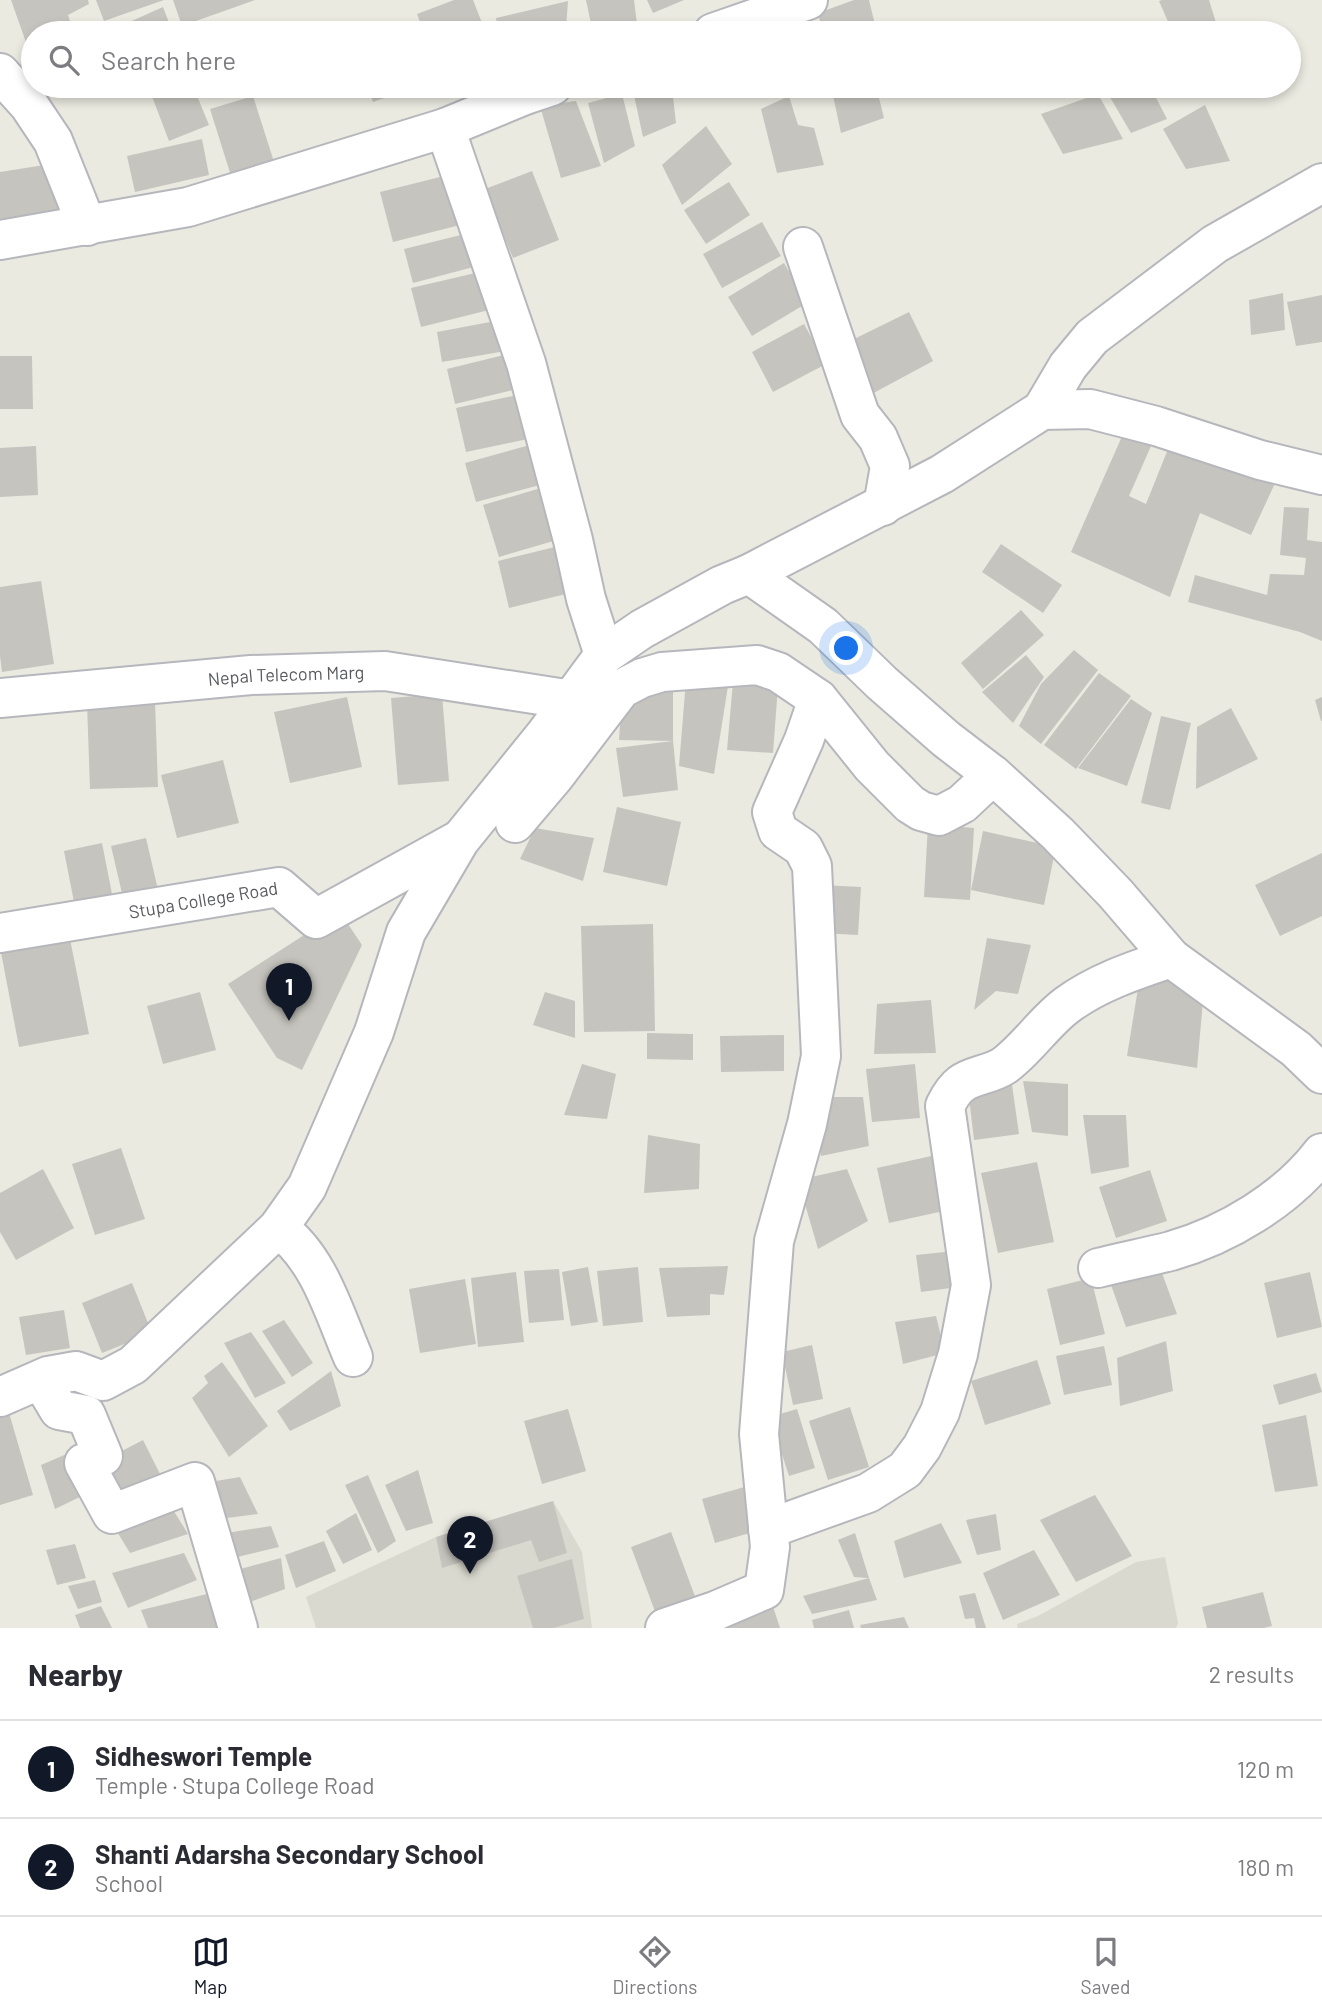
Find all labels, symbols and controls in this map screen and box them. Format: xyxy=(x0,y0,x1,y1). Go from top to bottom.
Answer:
search box xyxy=(21,21,1301,98)
icon: search xyxy=(45,41,83,79)
text: Search here xyxy=(101,44,236,75)
your location xyxy=(829,631,863,665)
street label: Nepal Telecom Marg xyxy=(207,661,365,690)
street label: Stupa College Road xyxy=(127,876,279,923)
pin: 1 xyxy=(266,963,312,1021)
pin: 2 xyxy=(447,1516,493,1574)
text: Nearby xyxy=(28,1656,123,1692)
text: 2 results xyxy=(1209,1660,1294,1688)
text: Sidheswori Temple xyxy=(95,1740,312,1771)
text: 1 xyxy=(47,1755,55,1783)
text: 120 m xyxy=(1237,1755,1294,1783)
text: Temple · Stupa College Road xyxy=(95,1771,375,1799)
text: Shanti Adarsha Secondary School xyxy=(95,1838,484,1869)
text: 2 xyxy=(45,1853,57,1881)
text: 180 m xyxy=(1237,1853,1294,1881)
text: School xyxy=(95,1869,163,1897)
tab: Map xyxy=(192,1933,230,1998)
tab: Directions xyxy=(613,1933,698,1998)
tab: Saved xyxy=(1081,1933,1130,1998)

